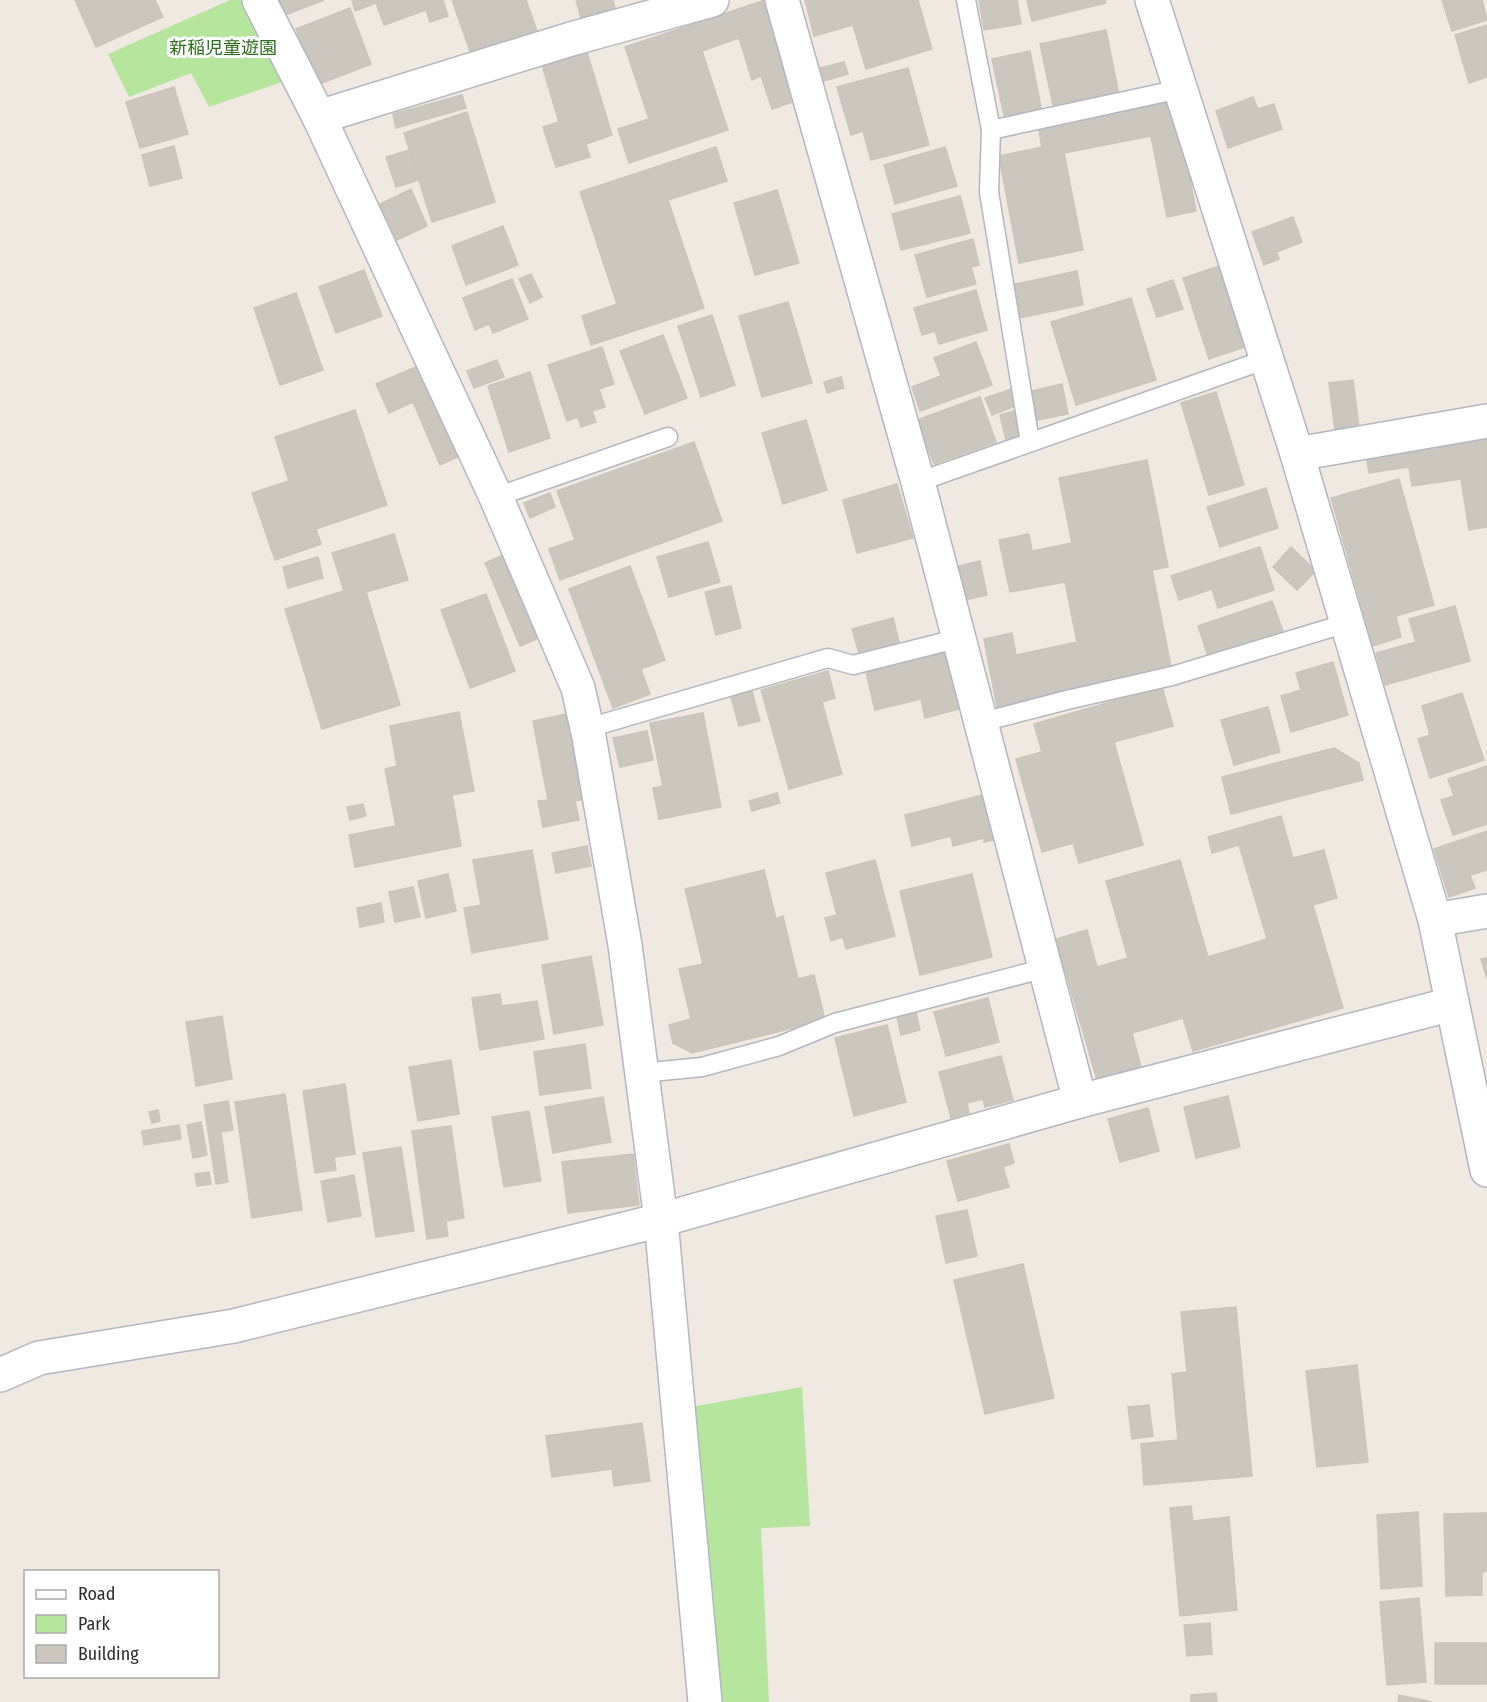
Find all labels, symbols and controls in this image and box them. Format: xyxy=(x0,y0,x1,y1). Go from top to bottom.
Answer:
park label: 新稲児童遊園 xyxy=(169,37,277,59)
legend xyxy=(24,1570,219,1678)
text: Road xyxy=(78,1583,115,1605)
text: Park xyxy=(78,1613,111,1635)
text: Building xyxy=(78,1643,139,1665)

